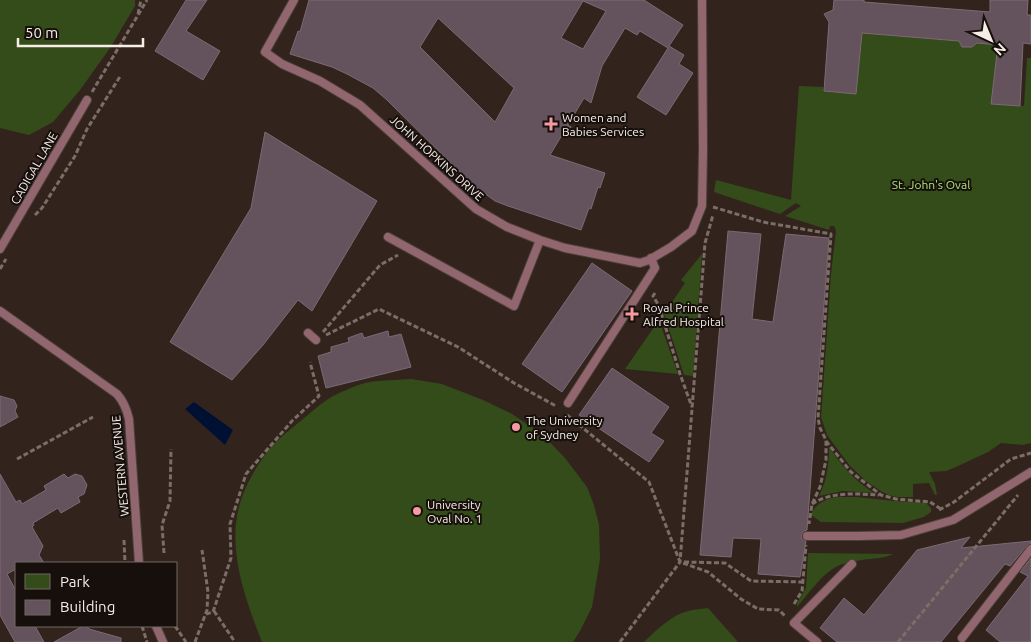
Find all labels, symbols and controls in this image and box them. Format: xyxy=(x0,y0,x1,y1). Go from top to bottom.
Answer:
scale bar xyxy=(18,15,142,47)
north arrow xyxy=(966,15,1016,65)
text: 50 m xyxy=(25,24,58,41)
text: N xyxy=(991,40,1009,59)
place label: Women and Babies Services xyxy=(562,111,644,138)
street label: JOHN HOPKINS DRIVE xyxy=(388,113,487,204)
marker: Women and Babies Services xyxy=(544,117,558,131)
street label: CADIGAL LANE xyxy=(8,129,60,206)
park label: St. John's Oval xyxy=(892,178,970,191)
place label: Royal Prince Alfred Hospital xyxy=(643,301,724,328)
marker: Royal Prince Alfred Hospital xyxy=(625,307,639,321)
place label: The University of Sydney xyxy=(526,414,603,441)
street label: WESTERN AVENUE xyxy=(109,415,131,517)
marker: The University of Sydney xyxy=(510,421,522,433)
place label: University Oval No. 1 xyxy=(427,498,482,525)
marker: University Oval No. 1 xyxy=(411,505,423,517)
legend xyxy=(15,562,178,627)
text: Park xyxy=(60,573,90,590)
text: Building xyxy=(60,598,115,615)

